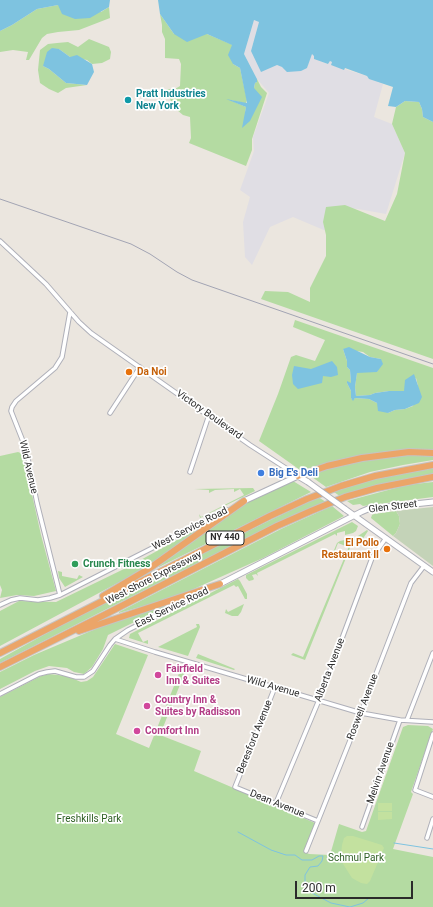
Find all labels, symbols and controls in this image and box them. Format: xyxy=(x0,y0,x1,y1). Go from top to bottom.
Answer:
place label: Pratt Industries New York xyxy=(136,88,206,112)
marker: Pratt Industries New York xyxy=(123,95,133,105)
place label: Da Noi xyxy=(137,366,167,378)
marker: Da Noi xyxy=(124,367,134,377)
street label: Victory Boulevard xyxy=(174,388,244,442)
street label: Wild Avenue xyxy=(16,439,40,495)
place label: Big E's Deli xyxy=(269,467,318,479)
marker: Big E's Deli xyxy=(256,468,266,478)
street label: Glen Street xyxy=(368,498,418,516)
street label: West Service Road xyxy=(150,505,230,553)
road number: NY 440 xyxy=(206,531,244,545)
place label: El Pollo Restaurant II xyxy=(322,537,379,560)
marker: El Pollo Restaurant II xyxy=(382,544,392,554)
street label: West Shore Expressway xyxy=(104,549,204,607)
place label: Crunch Fitness xyxy=(83,558,151,570)
marker: Crunch Fitness xyxy=(70,559,80,569)
street label: East Service Road xyxy=(133,585,211,631)
street label: Alberta Avenue xyxy=(312,636,348,704)
place label: Fairfield Inn & Suites xyxy=(166,663,220,686)
marker: Fairfield Inn & Suites xyxy=(153,670,163,680)
street label: Roswell Avenue xyxy=(345,672,381,742)
street label: Wild Avenue xyxy=(245,674,301,700)
place label: Country Inn & Suites by Radisson xyxy=(155,694,240,718)
street label: Beresford Avenue xyxy=(235,698,275,776)
marker: Country Inn & Suites by Radisson xyxy=(142,701,152,711)
place label: Comfort Inn xyxy=(145,725,199,737)
marker: Comfort Inn xyxy=(132,726,142,736)
street label: Melvin Avenue xyxy=(365,741,397,805)
street label: Dean Avenue xyxy=(248,788,306,820)
park label: Freshkills Park xyxy=(57,813,121,825)
park label: Schmul Park xyxy=(328,852,384,864)
scale bar xyxy=(297,873,415,899)
text: 200 m xyxy=(302,881,336,895)

